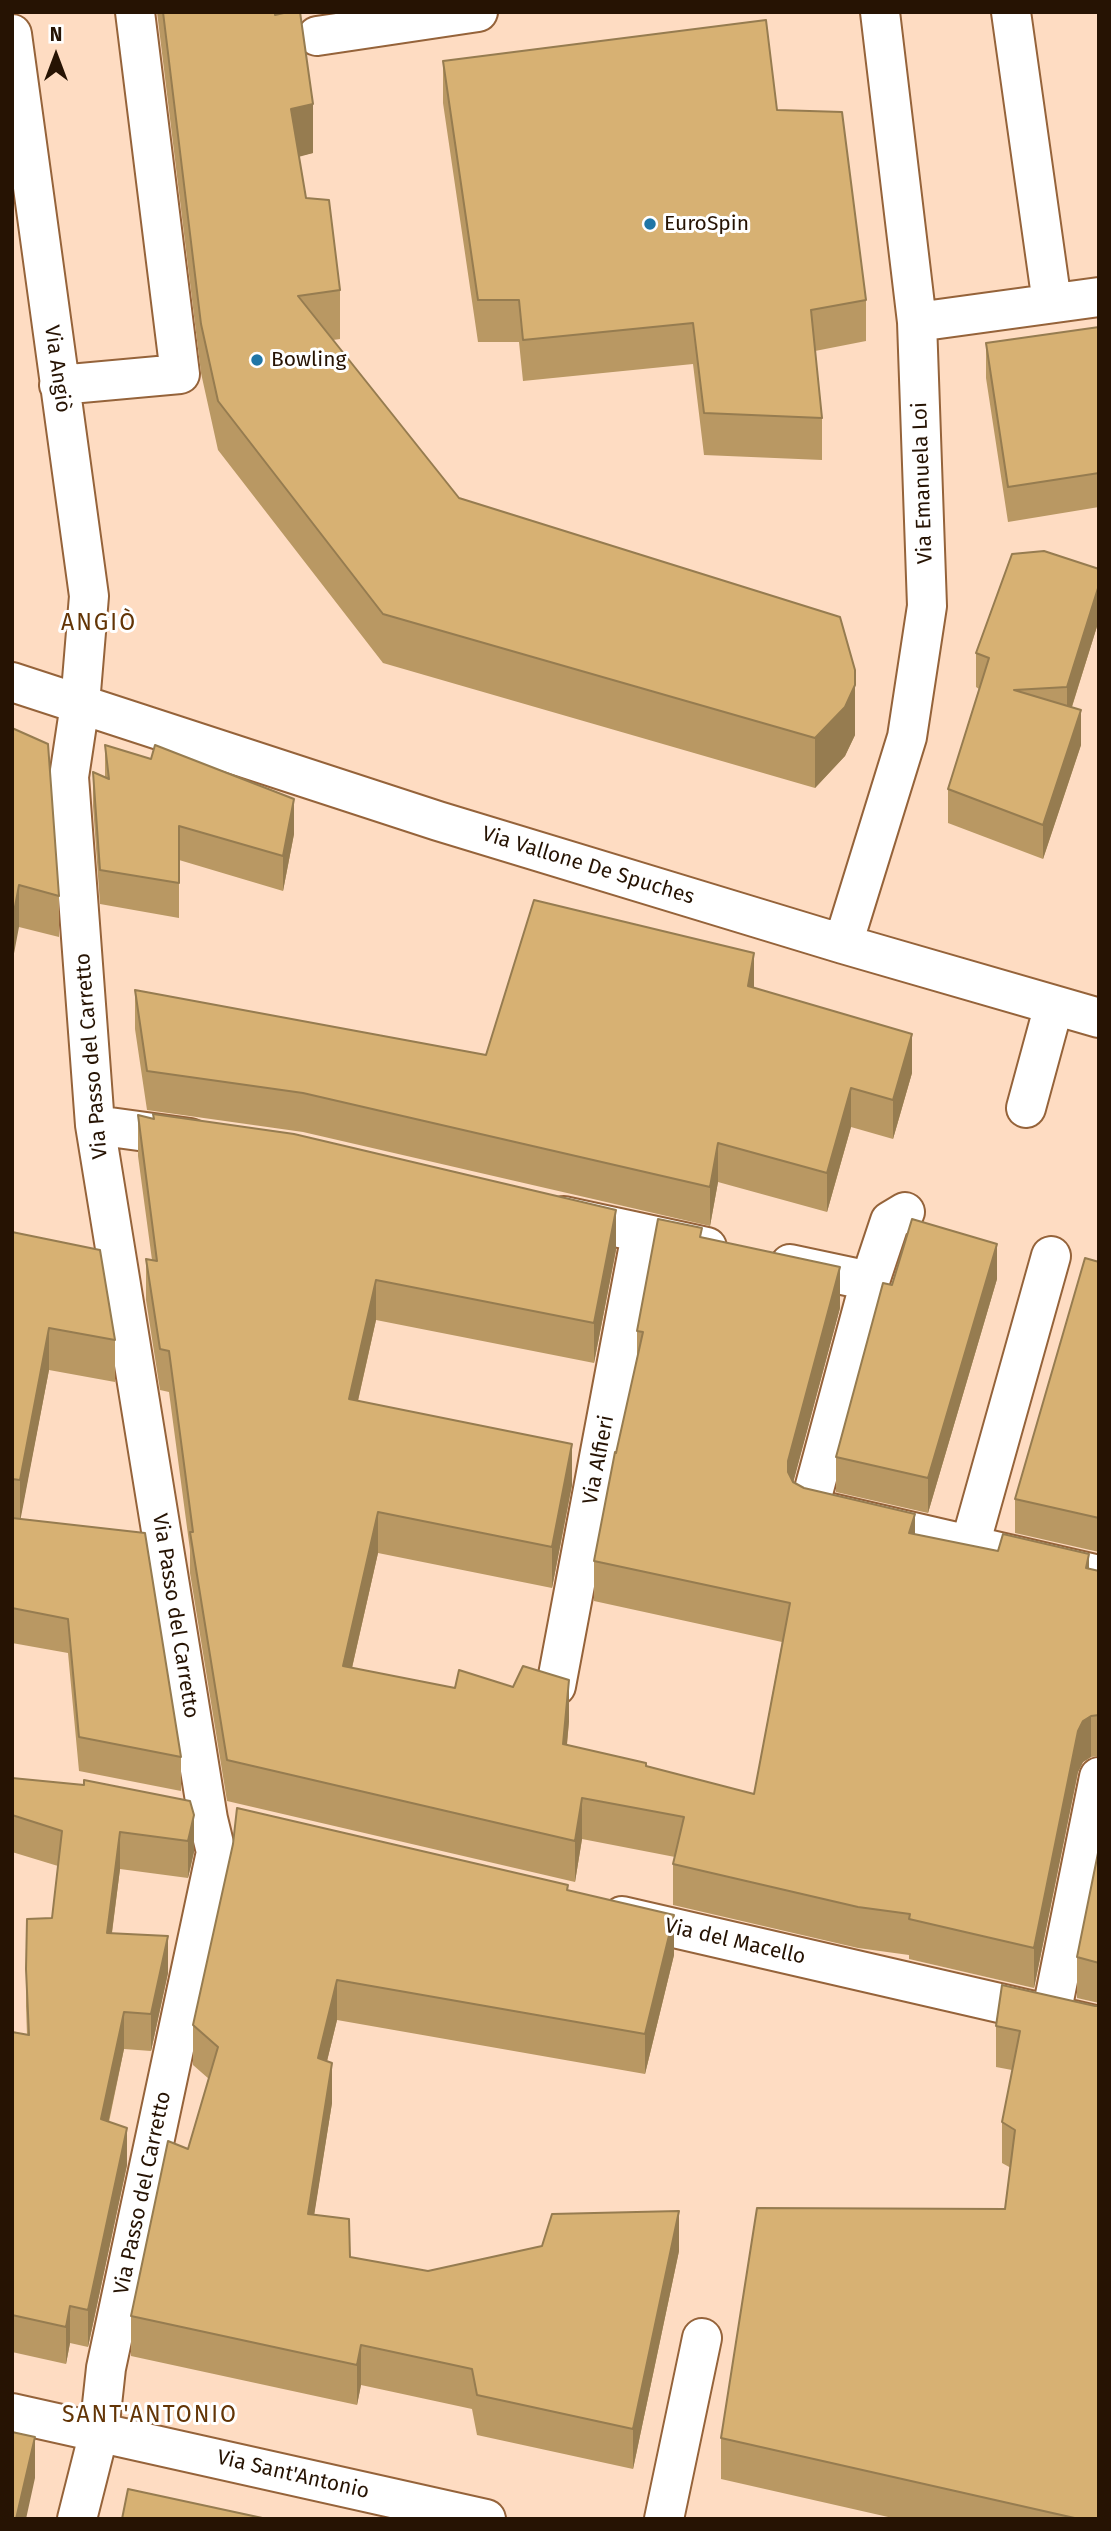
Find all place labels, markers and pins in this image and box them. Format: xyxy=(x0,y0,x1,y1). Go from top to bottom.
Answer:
place label: EuroSpin xyxy=(664,211,749,237)
marker: EuroSpin xyxy=(642,216,658,232)
place label: Bowling xyxy=(271,347,346,373)
marker: Bowling xyxy=(249,352,265,368)

